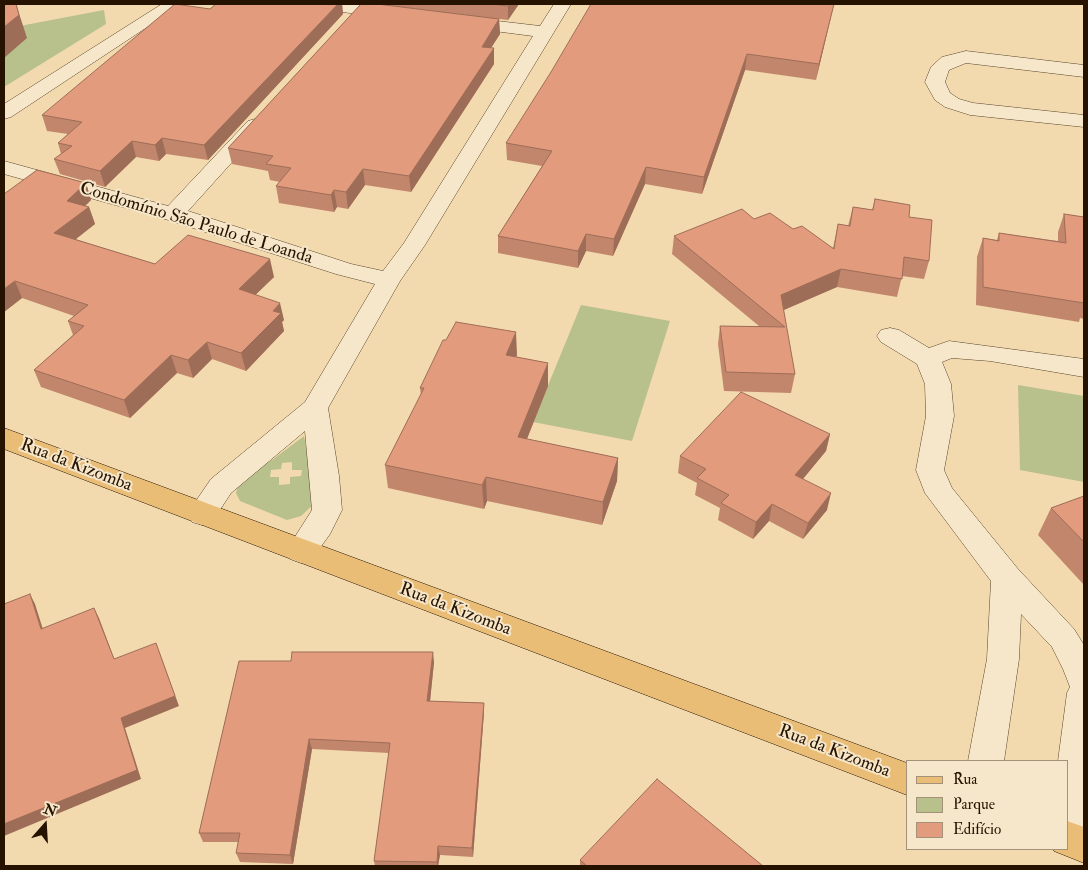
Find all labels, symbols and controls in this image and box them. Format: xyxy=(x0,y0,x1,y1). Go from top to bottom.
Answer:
street label: Condomínio São Paulo de Loanda xyxy=(77,178,315,270)
street label: Rua da Kizomba xyxy=(17,435,135,497)
street label: Rua da Kizomba xyxy=(396,579,514,641)
street label: Rua da Kizomba xyxy=(775,721,893,783)
legend xyxy=(906,760,1068,850)
text: Rua xyxy=(953,770,978,789)
text: Parque xyxy=(953,795,995,814)
north arrow xyxy=(20,800,70,850)
text: N xyxy=(41,800,59,820)
text: Edifício xyxy=(953,820,1001,839)

